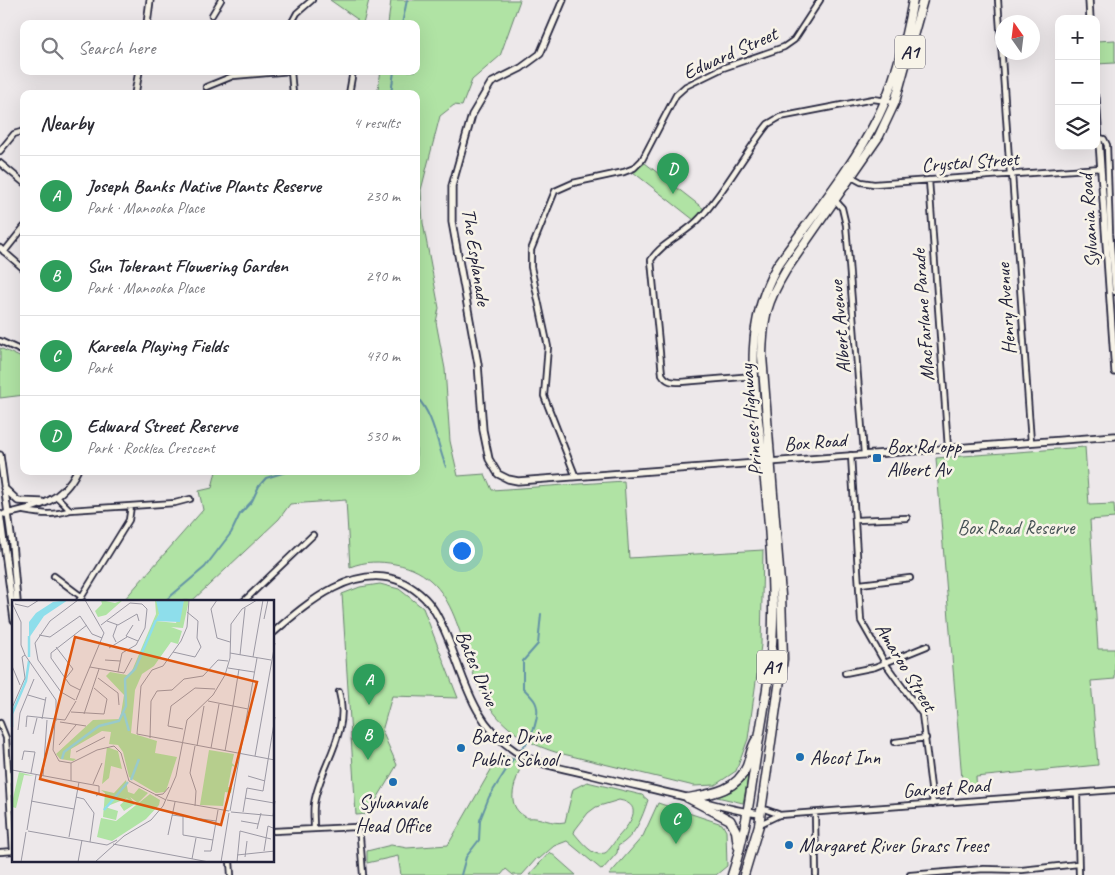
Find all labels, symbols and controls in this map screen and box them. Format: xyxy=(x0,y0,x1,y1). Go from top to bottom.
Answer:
north arrow xyxy=(995,15,1040,60)
map controls xyxy=(1055,15,1100,150)
button: + xyxy=(1055,15,1100,60)
search box xyxy=(20,20,420,75)
street label: Edward Street xyxy=(679,20,783,85)
icon: search xyxy=(38,34,66,62)
text: Search here xyxy=(78,36,155,60)
road number: A1 xyxy=(895,36,925,68)
button: − xyxy=(1055,60,1100,105)
button: layers xyxy=(1055,105,1100,150)
text: Nearby xyxy=(40,110,93,136)
text: 4 results xyxy=(353,113,400,133)
street label: Crystal Street xyxy=(921,146,1022,178)
pin: D xyxy=(657,153,689,194)
street label: Sylvania Road xyxy=(1073,170,1105,269)
text: Joseph Banks Native Plants Reserve xyxy=(87,174,321,198)
text: A xyxy=(52,186,60,206)
text: 230 m xyxy=(366,186,400,206)
text: Park · Manooka Place xyxy=(87,198,204,218)
street label: The Esplanade xyxy=(456,207,496,309)
street label: MacFarlane Parade xyxy=(906,247,940,382)
text: Sun Tolerant Flowering Garden xyxy=(87,254,288,278)
street label: Henry Avenue xyxy=(990,261,1022,356)
text: B xyxy=(52,266,60,286)
text: 290 m xyxy=(366,266,400,286)
text: Park · Manooka Place xyxy=(87,278,204,298)
street label: Albert Avenue xyxy=(823,278,857,375)
text: Kareela Playing Fields xyxy=(87,334,228,358)
text: C xyxy=(52,346,60,366)
text: 470 m xyxy=(366,346,400,366)
text: Park xyxy=(87,358,112,378)
street label: Princes Highway xyxy=(734,362,768,477)
text: Edward Street Reserve xyxy=(87,414,237,438)
text: D xyxy=(51,426,61,446)
text: 530 m xyxy=(366,426,400,446)
street label: Box Road xyxy=(783,427,850,457)
place label: Box Rd opp Albert Av xyxy=(887,434,962,482)
text: Park · Rocklea Crescent xyxy=(87,438,215,458)
marker: Box Rd opp Albert Av xyxy=(871,452,883,464)
park label: Box Road Reserve xyxy=(958,515,1076,540)
your location xyxy=(449,538,475,564)
inset map xyxy=(12,600,275,862)
street label: Amaroo Street xyxy=(870,618,944,718)
street label: Bates Drive xyxy=(450,627,505,711)
road number: A1 xyxy=(757,650,787,684)
pin: A xyxy=(353,664,385,705)
pin: B xyxy=(352,719,384,760)
place label: Bates Drive Public School xyxy=(471,724,562,772)
marker: Bates Drive Public School xyxy=(455,742,467,754)
place label: Abcot Inn xyxy=(810,745,881,770)
marker: Abcot Inn xyxy=(794,751,806,763)
street label: Garnet Road xyxy=(902,772,993,803)
marker: Sylvanvale Head Office xyxy=(387,776,399,788)
place label: Sylvanvale Head Office xyxy=(356,790,432,838)
pin: C xyxy=(660,803,692,844)
place label: Margaret River Grass Trees xyxy=(799,833,990,858)
marker: Margaret River Grass Trees xyxy=(783,839,795,851)

